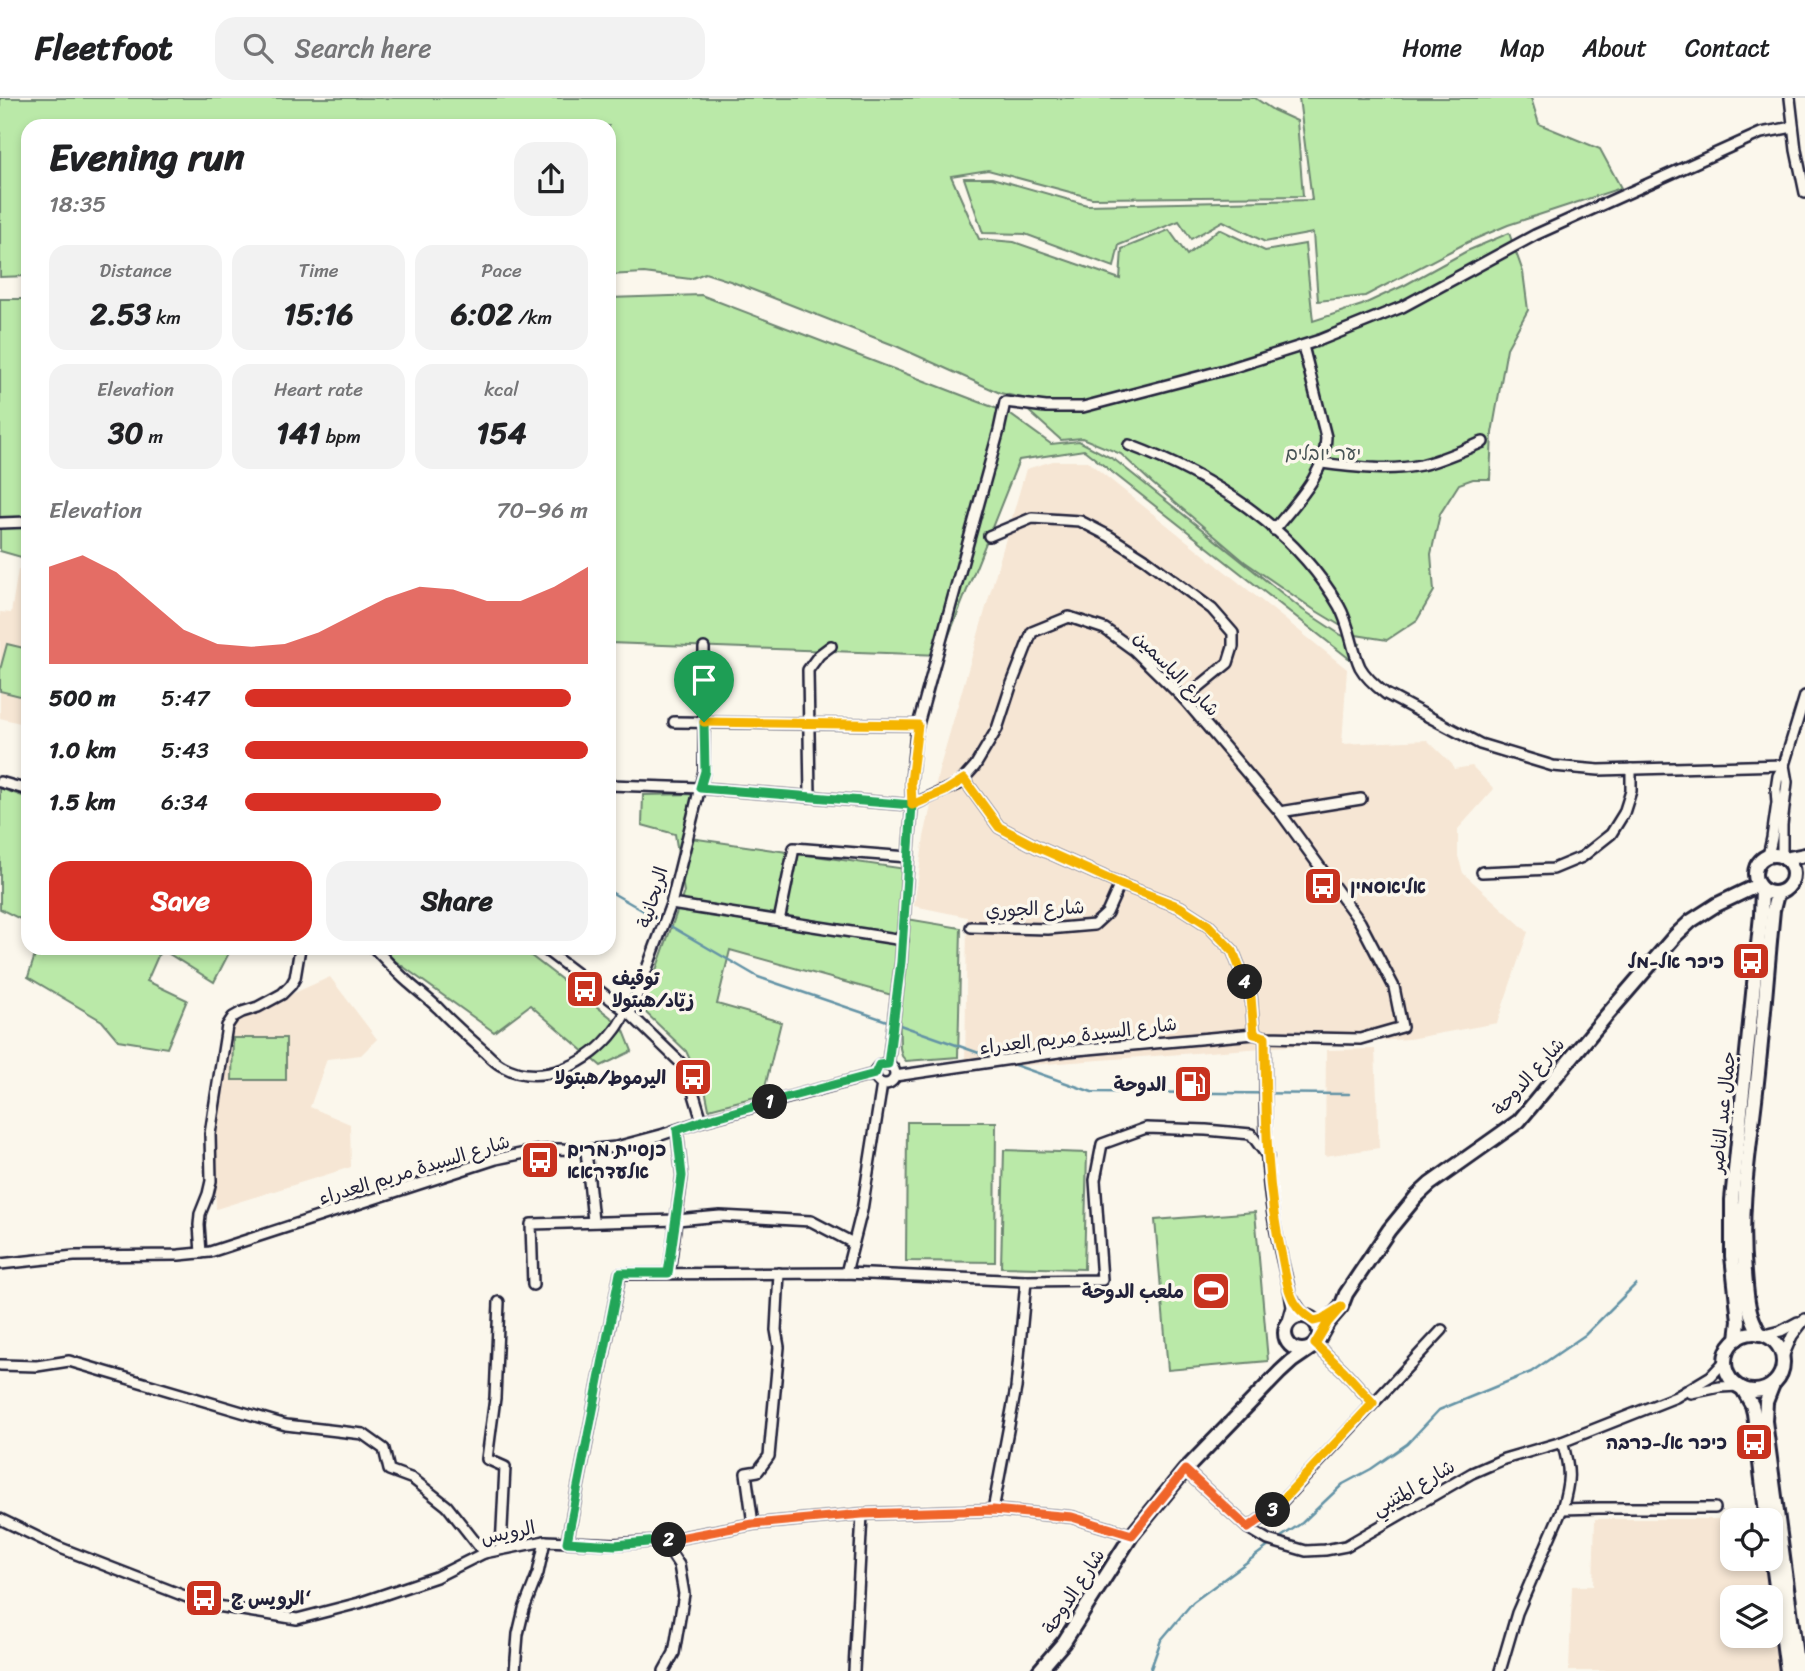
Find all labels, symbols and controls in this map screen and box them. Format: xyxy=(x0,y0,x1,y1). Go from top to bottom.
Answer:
search box xyxy=(215,17,705,80)
text: Fleetfoot xyxy=(35,19,173,77)
text: Search here xyxy=(295,25,432,71)
text: Home xyxy=(1402,27,1462,69)
text: Map xyxy=(1500,27,1544,69)
text: About xyxy=(1582,27,1647,69)
text: Contact xyxy=(1685,27,1770,69)
icon: search xyxy=(239,29,277,67)
text: Evening run xyxy=(49,124,245,191)
button: share xyxy=(514,142,588,216)
text: 18:35 xyxy=(49,184,106,225)
text: Distance xyxy=(99,254,172,287)
text: Time xyxy=(298,254,339,287)
text: Pace xyxy=(481,254,522,287)
text: 2.53 xyxy=(90,287,151,341)
text: 15:16 xyxy=(283,287,354,341)
text: 6:02 xyxy=(451,287,513,341)
text: km xyxy=(151,301,181,334)
text: /km xyxy=(513,301,552,334)
text: Elevation xyxy=(97,373,174,406)
text: Heart rate xyxy=(274,373,363,406)
text: kcal xyxy=(484,373,519,406)
text: 30 xyxy=(108,406,143,460)
text: 141 xyxy=(276,406,321,460)
text: 154 xyxy=(477,406,526,460)
text: m xyxy=(143,420,163,453)
text: bpm xyxy=(321,420,361,453)
park label: יער יובלים xyxy=(1285,437,1361,470)
text: Elevation xyxy=(49,490,142,531)
text: 70–96 m xyxy=(496,490,588,531)
street label: شارع الياسمين xyxy=(1125,622,1228,725)
pin xyxy=(674,650,734,722)
icon: arrive xyxy=(685,661,723,699)
text: 500 m xyxy=(49,678,116,719)
text: 5:47 xyxy=(161,678,210,719)
text: 1.0 km xyxy=(49,730,116,771)
text: 5:43 xyxy=(161,730,209,771)
text: 1.5 km xyxy=(49,782,116,823)
text: 6:34 xyxy=(161,782,208,823)
button: Save xyxy=(49,861,312,941)
button: Share xyxy=(326,861,588,941)
street label: الريحانية xyxy=(628,862,677,932)
bus stop icon: אליאסמין xyxy=(1302,865,1344,907)
place label: אליאסמין xyxy=(1350,870,1426,903)
street label: شارع الجوري xyxy=(985,890,1085,927)
bus stop icon: כיכר אל-מל xyxy=(1730,940,1772,982)
place label: כיכר אל-מל xyxy=(1628,945,1724,978)
place label: توقيف زيّاد/هبتولا xyxy=(612,962,694,1017)
pin: 4 xyxy=(1228,964,1262,1000)
text: 4 xyxy=(1239,965,1250,998)
bus stop icon: توقيف زيّاد/هبتولا xyxy=(564,968,606,1010)
street label: شارع السيدة مريم العدراء xyxy=(977,1007,1179,1064)
street label: شارع الدوحة xyxy=(1484,1029,1573,1123)
street label: جمال عبد الناصر xyxy=(1699,1049,1745,1177)
bus stop icon: اليرموط/هبتولا xyxy=(672,1056,714,1098)
place label: اليرموط/هبتولا xyxy=(554,1061,666,1094)
fuel station icon: الدوحة xyxy=(1172,1063,1214,1105)
place label: الدوحة xyxy=(1114,1068,1166,1101)
pin: 1 xyxy=(752,1084,788,1119)
text: 1 xyxy=(765,1085,774,1118)
street label: شارع السيدة مريم العدراء xyxy=(314,1125,514,1214)
place label: כנסיית מרים אלעדראא xyxy=(567,1133,666,1188)
bus stop icon: כנסיית מרים אלעדראא xyxy=(519,1139,561,1181)
sports icon: ملعب الدوحة xyxy=(1190,1270,1232,1312)
place label: ملعب الدوحة xyxy=(1082,1275,1184,1308)
bus stop icon: כיכר אל-כרבה xyxy=(1733,1421,1775,1463)
place label: כיכר אל-כרבה xyxy=(1606,1426,1727,1459)
street label: شارع المتنبي xyxy=(1365,1450,1461,1525)
pin: 3 xyxy=(1256,1492,1290,1528)
text: 3 xyxy=(1267,1493,1278,1526)
map controls xyxy=(1720,1508,1783,1648)
button: locate xyxy=(1720,1508,1783,1571)
street label: الرويس xyxy=(478,1511,538,1554)
pin: 2 xyxy=(652,1522,686,1558)
text: 2 xyxy=(663,1523,674,1556)
street label: شارع الدوحة xyxy=(1033,1542,1114,1641)
bus stop icon: الرويس ج‘ xyxy=(183,1577,225,1619)
place label: الرويس ج‘ xyxy=(231,1582,311,1615)
button: layers xyxy=(1720,1585,1783,1648)

